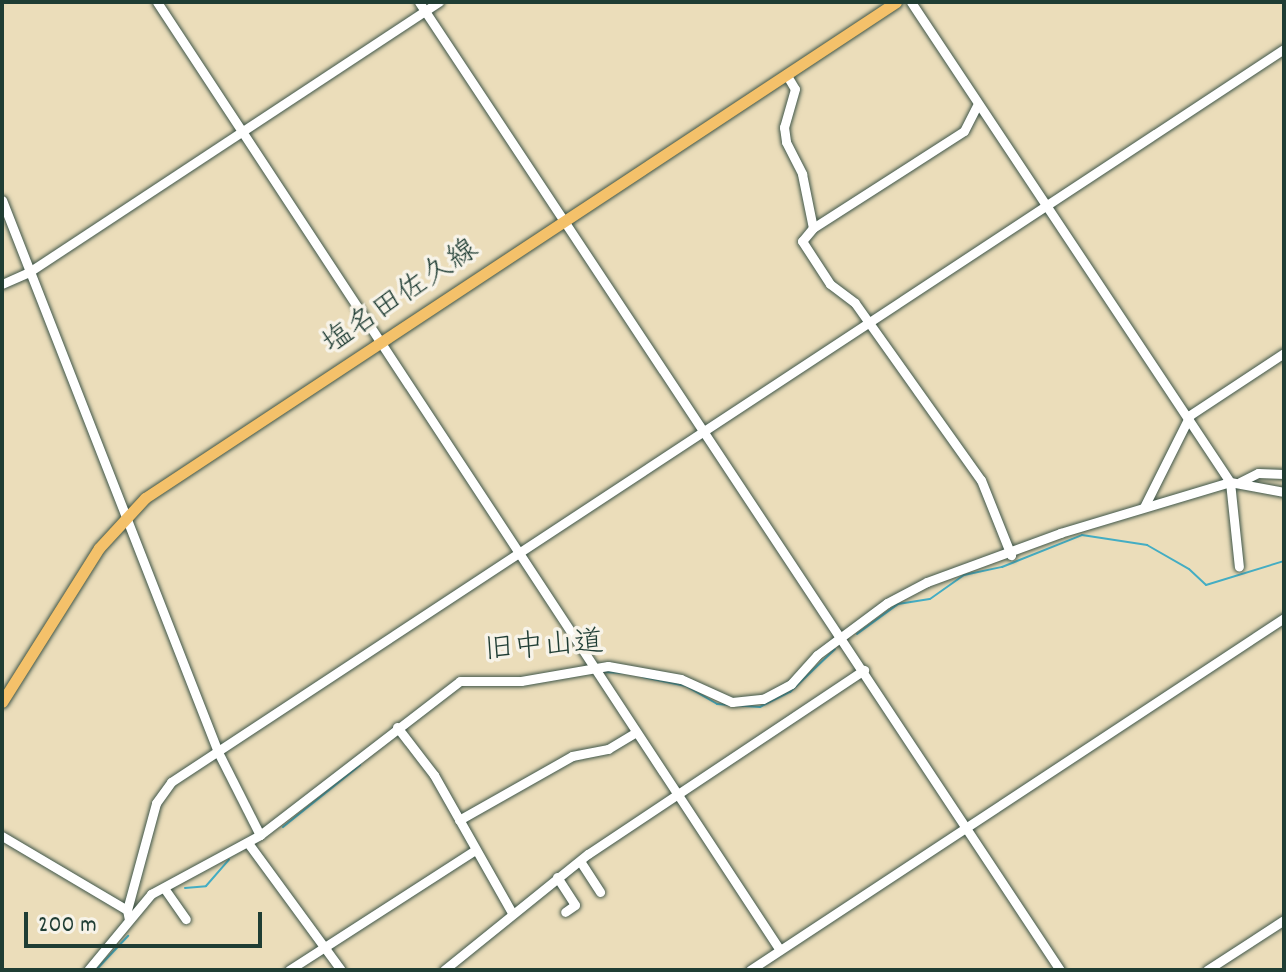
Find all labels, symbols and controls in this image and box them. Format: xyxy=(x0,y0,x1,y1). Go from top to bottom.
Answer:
street label: 塩名田佐久線 xyxy=(317,234,487,364)
street label: 旧中山道 xyxy=(483,627,605,671)
scale bar xyxy=(28,896,266,946)
text: 200 m xyxy=(38,909,97,943)

